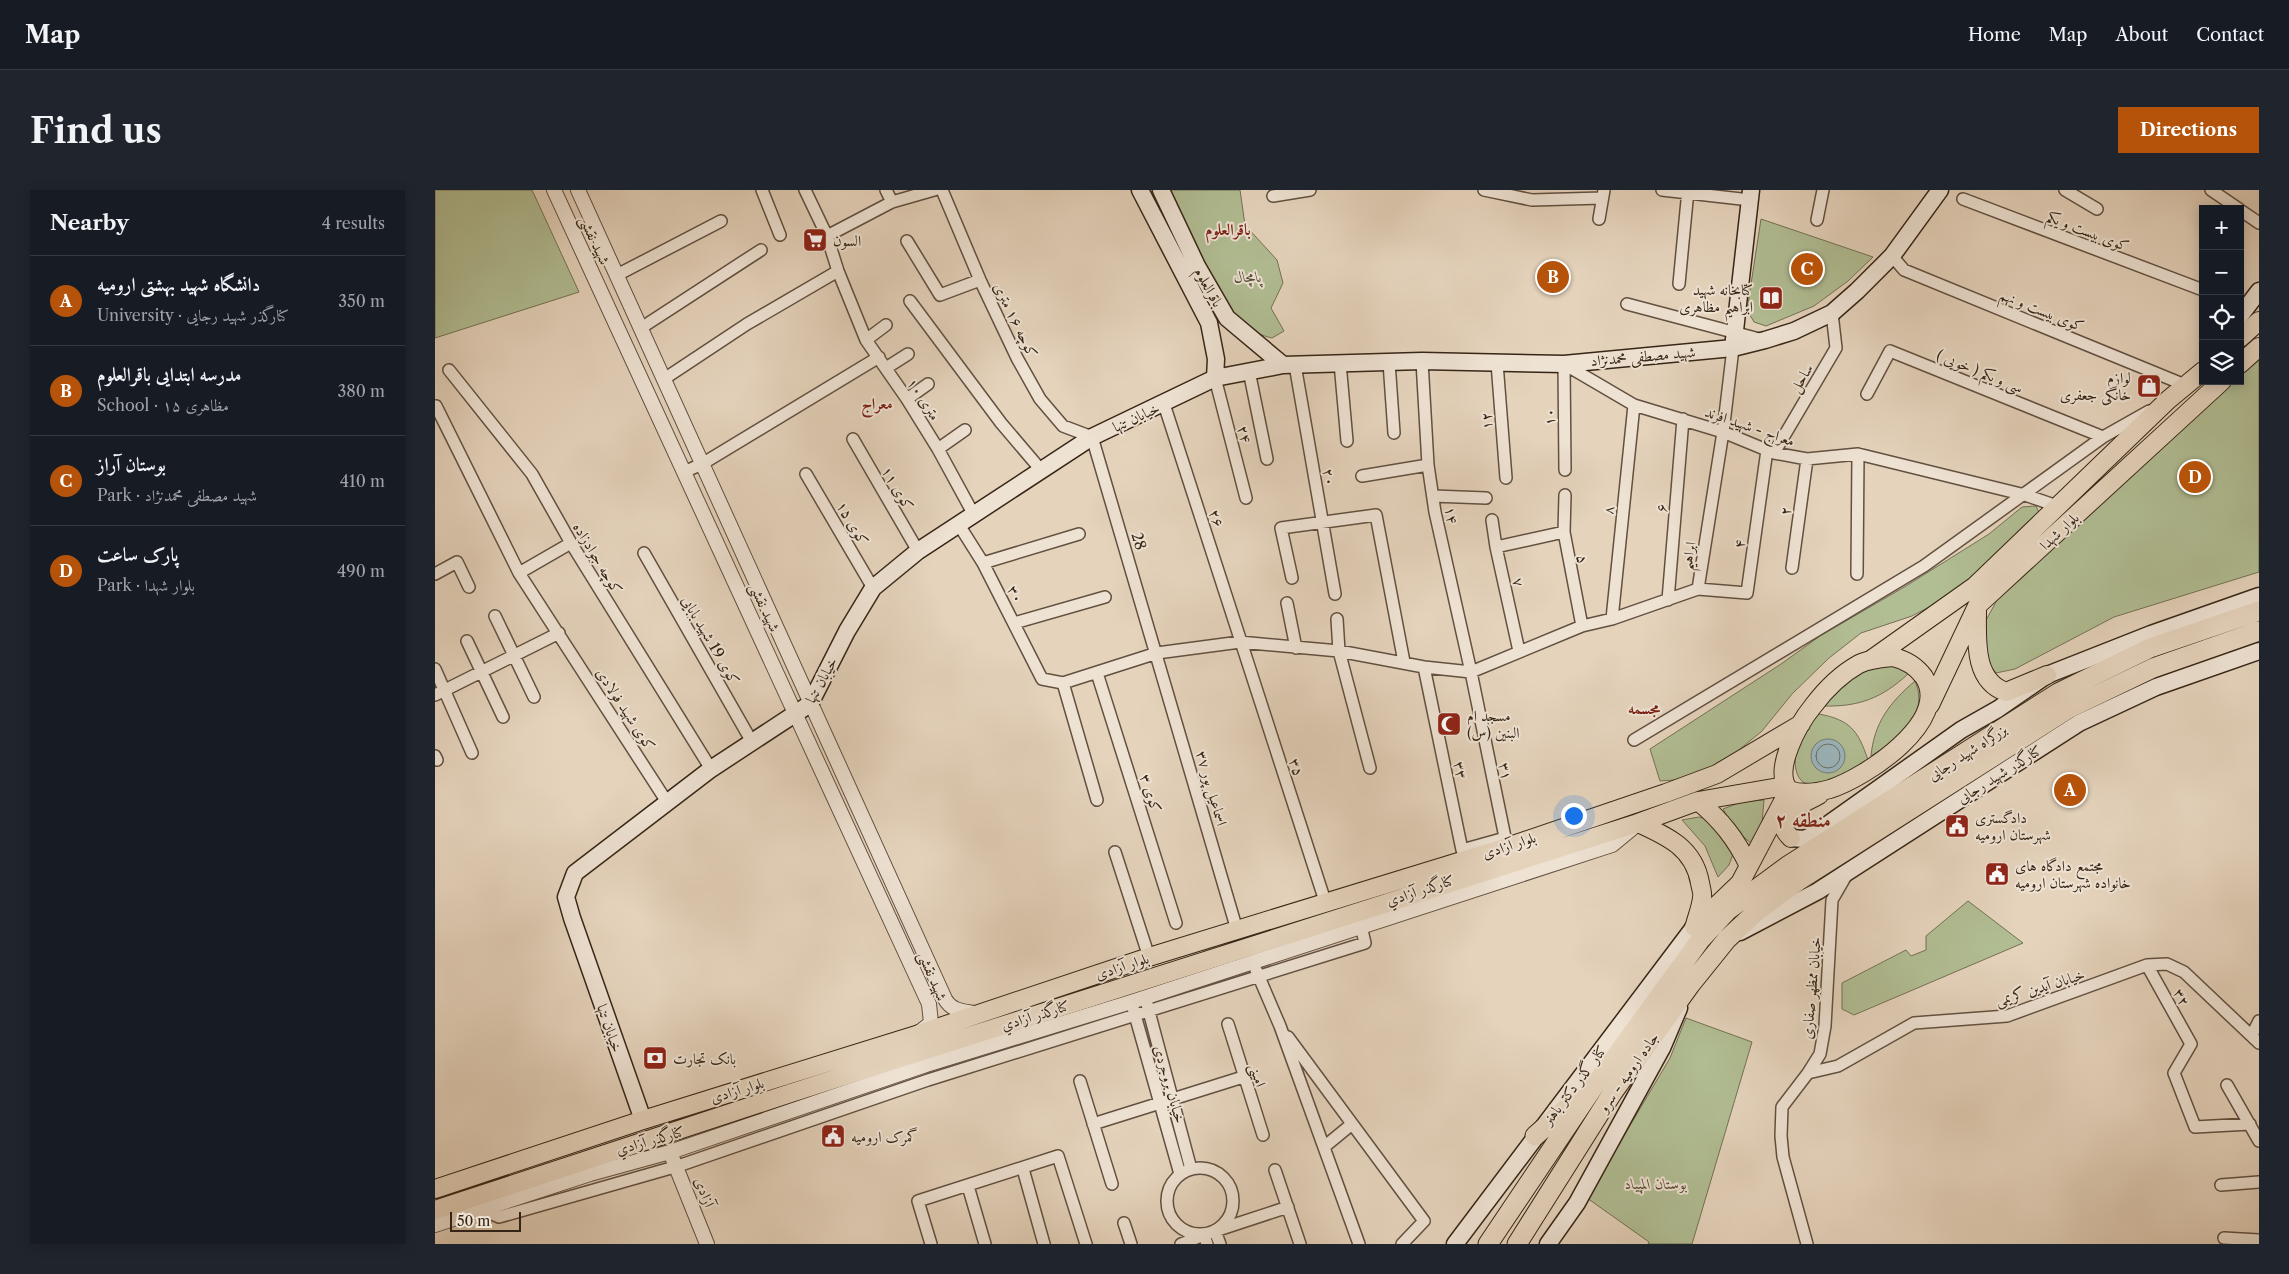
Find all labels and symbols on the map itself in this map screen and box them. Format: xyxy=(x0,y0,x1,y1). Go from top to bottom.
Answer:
street label: کوی بیست و یکم xyxy=(2042,207,2132,260)
street label: شهید نقشی xyxy=(574,212,615,268)
district label: باقرالعلوم xyxy=(1205,219,1251,244)
supermarket icon: السون xyxy=(802,227,828,253)
place label: السون xyxy=(833,231,861,250)
pin: C xyxy=(1791,250,1823,288)
pin: B xyxy=(1537,258,1569,296)
street label: باقرالعلوم xyxy=(1187,264,1228,312)
park label: پامچال xyxy=(1234,267,1263,288)
street label: کوچه ۱۶ متری xyxy=(988,279,1042,361)
place label: کتابخانه شهید ابراهیم مظاهری xyxy=(1679,280,1753,322)
street label: کوی بیست و نهم xyxy=(1995,284,2087,340)
library icon: کتابخانه شهید ابراهیم مظاهری xyxy=(1758,285,1784,311)
street label: شهید مصطفی محمدنژاد xyxy=(1590,342,1697,372)
street label: سی و یکم ( خویی ) xyxy=(1932,345,2026,402)
street label: ساحل xyxy=(1785,360,1819,397)
place label: لوازم خانگی جعفری xyxy=(2060,368,2131,406)
shop icon: لوازم خانگی جعفری xyxy=(2136,373,2162,399)
street label: ۱۰ متری xyxy=(903,374,945,424)
district label: معراج xyxy=(861,393,893,418)
street label: خیابان تنها xyxy=(1110,398,1163,437)
street label: معراج - شهید افرند xyxy=(1701,402,1797,454)
street label: ۱۰ xyxy=(1539,408,1559,426)
street label: ۱۲ xyxy=(1476,412,1496,430)
street label: ۲۴ xyxy=(1234,423,1257,445)
pin: D xyxy=(2179,458,2211,496)
street label: کوی ۱۱ xyxy=(878,462,918,514)
street label: ۲۰ xyxy=(1319,467,1341,487)
street label: کوی ۱۵ xyxy=(833,497,873,549)
street label: ۶ xyxy=(1651,503,1671,513)
street label: ۱۴ xyxy=(1441,505,1463,526)
street label: ۸ xyxy=(1598,505,1618,515)
street label: ۲ xyxy=(1775,505,1795,517)
street label: ۲۶ xyxy=(1205,507,1229,529)
street label: بلوار شهدا xyxy=(2035,508,2083,555)
street label: کوچه جوادزاده xyxy=(567,519,627,598)
street label: 28 xyxy=(1127,530,1151,552)
street label: ۴ xyxy=(1729,538,1749,550)
street label: ابراهیم xyxy=(1676,540,1706,573)
street label: ۵ xyxy=(1573,553,1593,565)
street label: ۷ xyxy=(1509,576,1529,588)
street label: شهید نقشی xyxy=(744,579,785,635)
street label: ۳۰ xyxy=(1003,582,1029,606)
street label: کوی 19 شهید بابایی xyxy=(677,592,744,689)
street label: خیابان تنها xyxy=(801,654,842,707)
street label: کوی شهید فولادی xyxy=(591,664,660,754)
district label: مجسمه xyxy=(1628,698,1660,718)
place label: مسجد ام البنین (س) xyxy=(1467,706,1520,742)
mosque icon: مسجد ام البنین (س) xyxy=(1436,711,1462,737)
street label: بزرگراه شهید رجایی xyxy=(1924,719,2011,785)
street label: کنارگذر شهید رجایی xyxy=(1953,740,2045,808)
street label: اسماعیل پور ۳۷ xyxy=(1190,748,1232,828)
street label: ۳۵ xyxy=(1285,756,1309,778)
street label: ۳۳ xyxy=(1450,759,1472,781)
street label: ۳۱ xyxy=(1495,761,1517,781)
street label: کوی ۳ xyxy=(1136,771,1166,815)
pin: A xyxy=(2054,771,2086,809)
your location xyxy=(1561,803,1587,829)
district label: منطقه ۲ xyxy=(1775,808,1831,832)
place label: دادگستری شهرستان ارومیه xyxy=(1975,808,2051,845)
public building icon: دادگستری شهرستان ارومیه xyxy=(1944,813,1970,839)
street label: بلوار آزادی xyxy=(1480,827,1538,863)
place label: مجتمع دادگاه های خانواده شهرستان ارومیه xyxy=(2015,856,2131,893)
public building icon: مجتمع دادگاه های خانواده شهرستان ارومیه xyxy=(1984,861,2010,887)
street label: کنارگذر آزادي xyxy=(1383,869,1457,913)
street label: خیابان ممظهر صفاری xyxy=(1797,936,1826,1040)
street label: شهید نقشی xyxy=(912,948,952,1004)
street label: بلوار آزادی xyxy=(1093,948,1151,984)
street label: خیابان آیدین کریمی xyxy=(1993,964,2088,1012)
street label: ۳۲ xyxy=(2169,985,2195,1009)
street label: کنارگذر آزادي xyxy=(998,995,1072,1037)
street label: خیابان تنها xyxy=(592,1001,627,1055)
street label: جاده ارومیه - سرو xyxy=(1592,1028,1663,1118)
street label: کنار گذر دکتر باهنر xyxy=(1536,1041,1610,1130)
street label: خیابان بروجردی xyxy=(1150,1043,1190,1125)
bank icon: بانک تجارت xyxy=(642,1045,668,1071)
place label: بانک تجارت xyxy=(673,1049,736,1068)
street label: امینی xyxy=(1243,1061,1271,1090)
street label: بلوار آزادی xyxy=(708,1073,766,1107)
street label: کنارگذر آزادي xyxy=(613,1120,687,1162)
public building icon: گمرک ارومیه xyxy=(820,1123,846,1149)
place label: گمرک ارومیه xyxy=(851,1127,918,1147)
street label: آزادی xyxy=(691,1174,720,1211)
park label: بوستان المپیاد xyxy=(1625,1174,1687,1194)
scale bar xyxy=(450,1209,521,1232)

